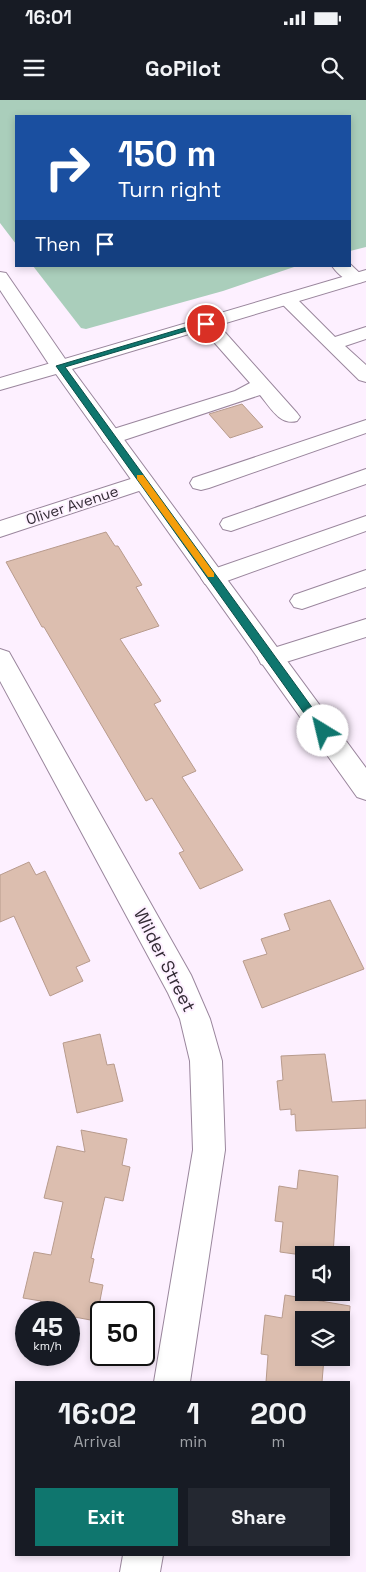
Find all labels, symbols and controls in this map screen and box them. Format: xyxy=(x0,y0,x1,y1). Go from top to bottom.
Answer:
text: 16:01 xyxy=(25,5,72,30)
icon: menu xyxy=(20,54,48,82)
text: GoPilot xyxy=(145,54,221,82)
icon: search xyxy=(318,54,346,82)
text: 150 m xyxy=(118,132,216,176)
icon: right xyxy=(35,135,100,200)
text: Turn right xyxy=(118,175,221,203)
icon: arrive xyxy=(91,230,119,258)
text: Then xyxy=(35,232,81,257)
pin xyxy=(185,303,227,345)
icon: arrive xyxy=(192,310,220,338)
street label: Oliver Avenue xyxy=(23,481,121,529)
position arrow xyxy=(296,704,348,756)
street label: Wilder Street xyxy=(129,904,201,1016)
map controls xyxy=(295,1246,350,1366)
button: sound xyxy=(295,1246,350,1301)
speed limit sign: 50 xyxy=(90,1301,155,1366)
text: 45 xyxy=(32,1311,63,1343)
button: layers xyxy=(295,1311,350,1366)
text: km/h xyxy=(33,1338,62,1354)
text: 16:02 xyxy=(58,1394,136,1433)
text: 1 xyxy=(187,1394,200,1433)
text: 200 xyxy=(250,1394,307,1433)
text: Arrival xyxy=(73,1431,121,1452)
text: min xyxy=(180,1431,207,1452)
text: m xyxy=(272,1431,285,1452)
button: Exit xyxy=(35,1488,178,1546)
button: Share xyxy=(188,1488,330,1546)

